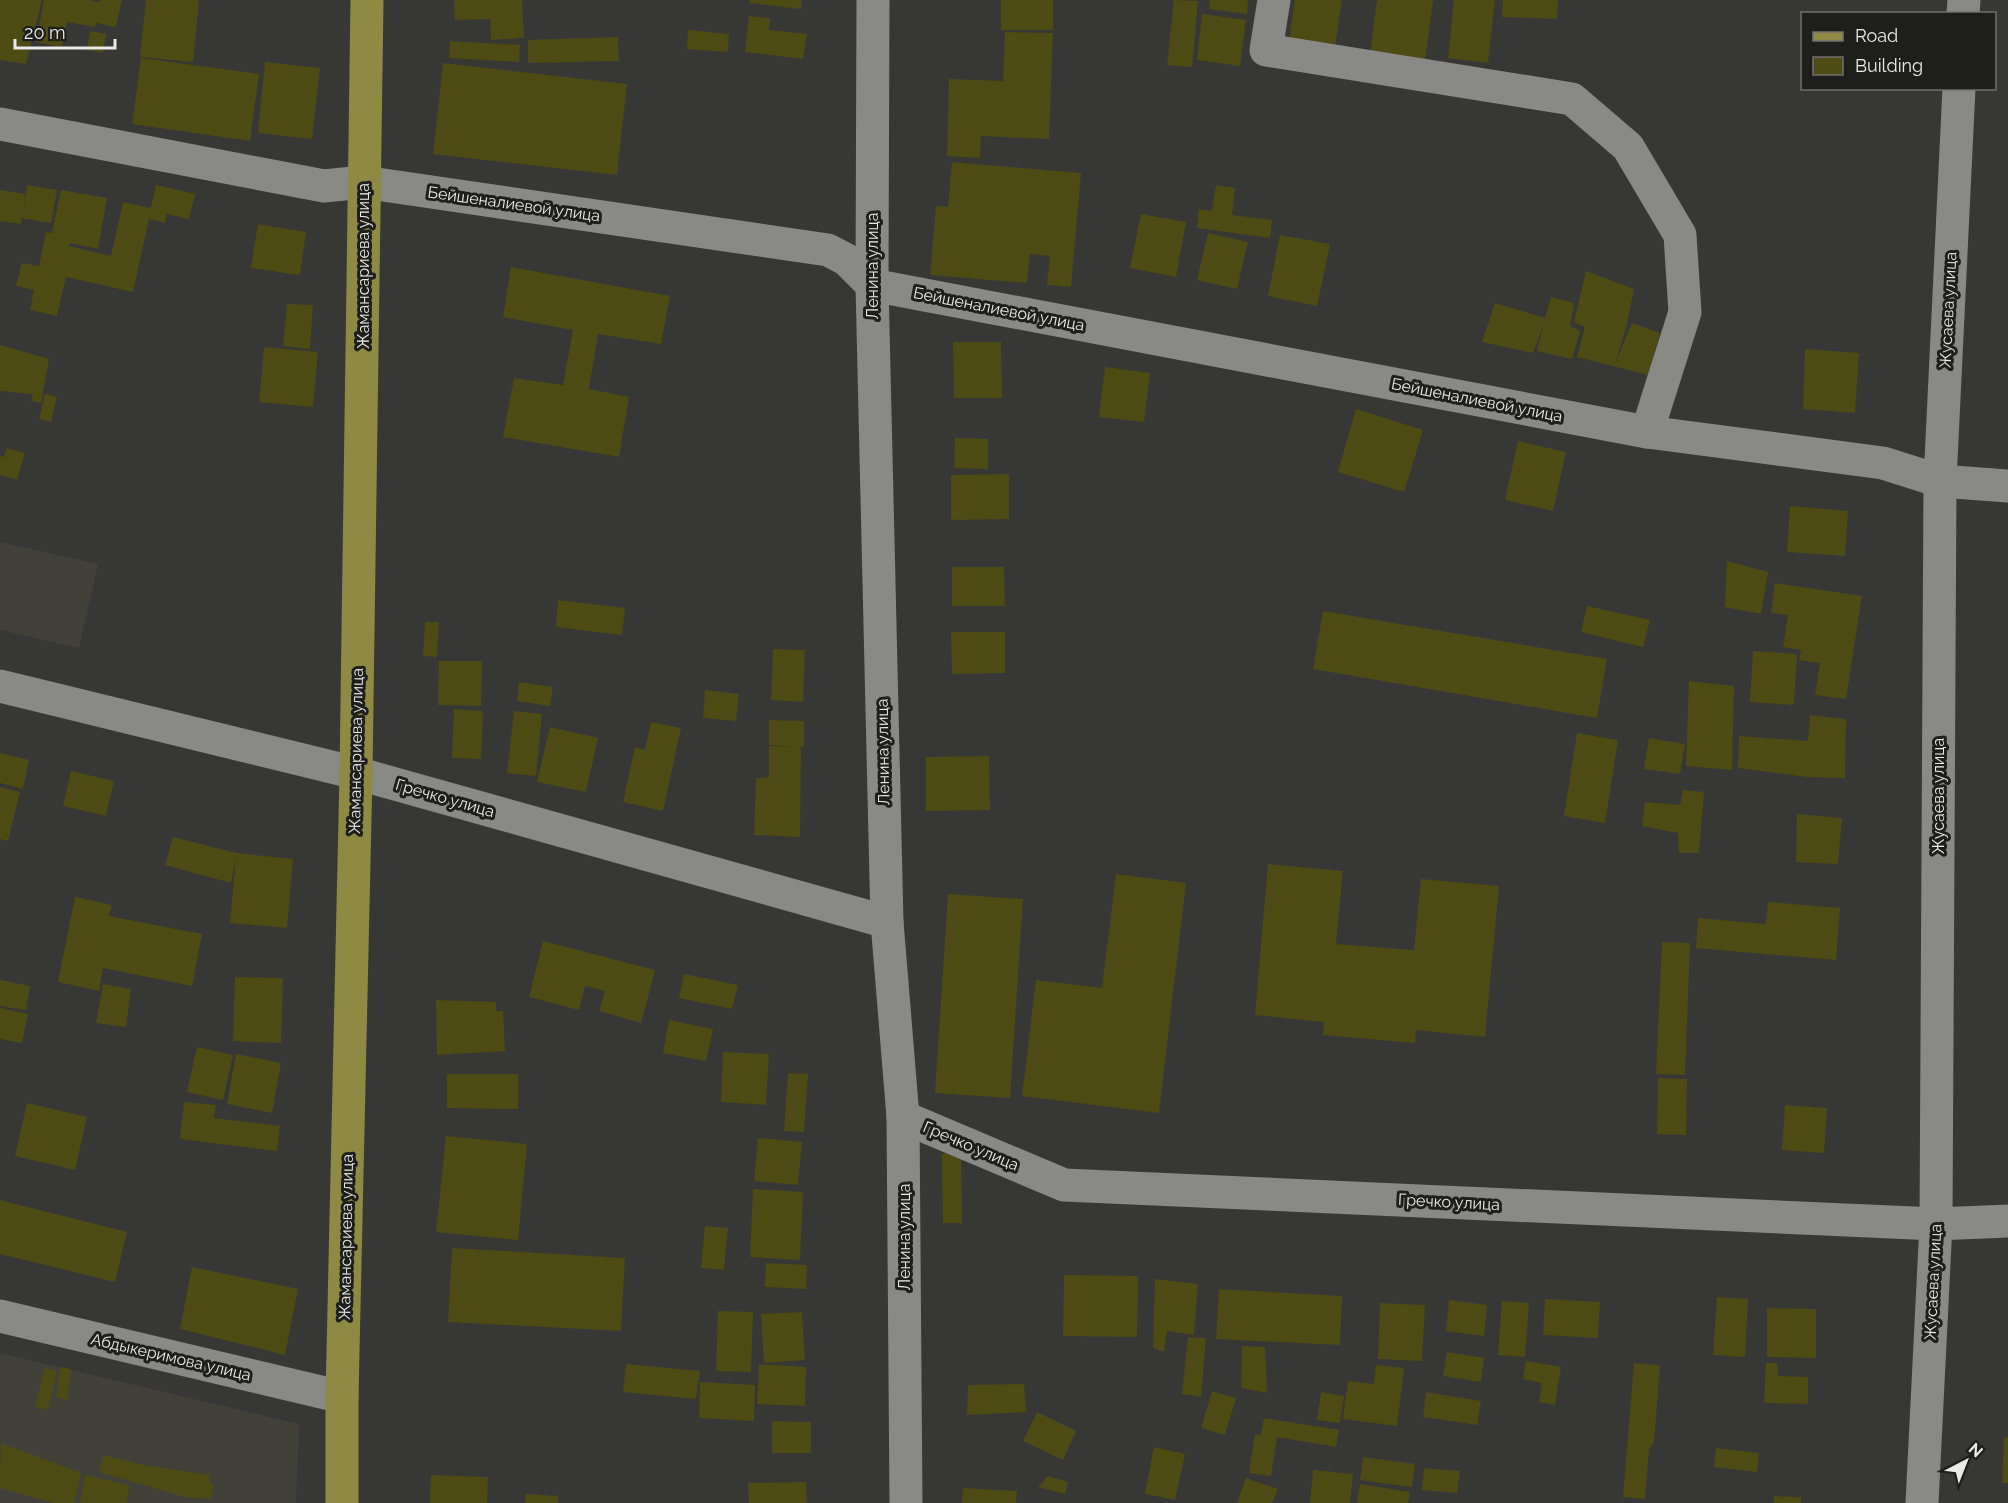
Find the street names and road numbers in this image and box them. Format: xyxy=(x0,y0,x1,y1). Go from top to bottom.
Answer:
street label: Бейшеналиевой улица xyxy=(427,182,601,226)
street label: Жамансариева улица xyxy=(354,183,373,349)
street label: Ленина улица xyxy=(863,213,882,319)
street label: Жусаева улица xyxy=(1935,251,1961,369)
street label: Бейшеналиевой улица xyxy=(912,283,1086,335)
street label: Бейшеналиевой улица xyxy=(1390,374,1564,426)
street label: Жамансариева улица xyxy=(345,668,367,834)
street label: Ленина улица xyxy=(873,698,893,806)
street label: Жусаева улица xyxy=(1929,738,1948,854)
street label: Гречко улица xyxy=(393,775,497,821)
street label: Гречко улица xyxy=(920,1117,1022,1175)
street label: Жамансариева улица xyxy=(335,1154,357,1320)
street label: Ленина улица xyxy=(895,1184,914,1290)
street label: Гречко улица xyxy=(1398,1190,1500,1214)
street label: Жусаева улица xyxy=(1920,1223,1946,1341)
street label: Абдыкеримова улица xyxy=(89,1329,253,1385)

